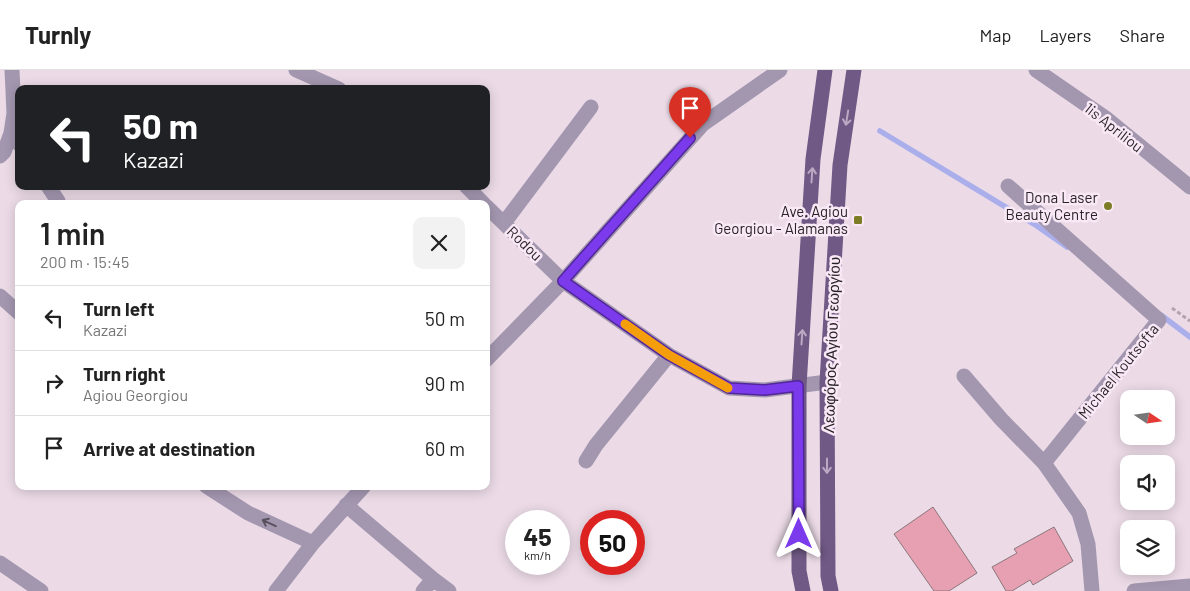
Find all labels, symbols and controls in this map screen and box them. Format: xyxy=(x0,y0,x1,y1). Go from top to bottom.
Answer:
text: Turnly xyxy=(25,20,91,49)
text: Map xyxy=(979,24,1011,46)
text: Layers xyxy=(1039,24,1092,46)
text: Share xyxy=(1120,24,1165,46)
pin xyxy=(669,87,711,138)
icon: arrive xyxy=(676,94,704,122)
street label: 1is Apriliou xyxy=(1081,99,1147,155)
text: 50 m xyxy=(123,104,198,146)
icon: left xyxy=(40,105,105,170)
one-way arrow xyxy=(842,110,852,126)
text: Kazazi xyxy=(123,146,184,172)
one-way arrow xyxy=(808,167,817,183)
place label: Dona Laser Beauty Centre xyxy=(1006,188,1099,223)
marker: Dona Laser Beauty Centre xyxy=(1102,200,1114,212)
place label: Ave. Agiou Georgiou - Alamanas xyxy=(714,202,848,237)
marker: Ave. Agiou Georgiou - Alamanas xyxy=(852,214,864,226)
text: 1 min xyxy=(40,215,105,251)
button: close xyxy=(413,217,465,269)
street label: Rodou xyxy=(504,222,546,264)
text: 200 m · 15:45 xyxy=(40,252,129,271)
street label: Λεωφόρος Αγίου Γεωργίου xyxy=(819,257,843,433)
text: Turn left xyxy=(83,297,154,320)
icon: left xyxy=(40,304,68,332)
text: 50 m xyxy=(425,307,465,330)
text: Kazazi xyxy=(83,320,127,339)
street label: Michael Koutsofta xyxy=(1074,320,1162,422)
one-way arrow xyxy=(797,329,806,345)
text: Turn right xyxy=(83,362,165,385)
icon: right xyxy=(40,369,68,397)
text: 90 m xyxy=(425,372,465,395)
text: Agiou Georgiou xyxy=(83,385,188,404)
north arrow xyxy=(1120,390,1175,445)
map controls xyxy=(1120,390,1175,575)
icon: arrive xyxy=(40,434,68,462)
text: Arrive at destination xyxy=(83,437,255,460)
text: 60 m xyxy=(425,437,465,460)
button: sound xyxy=(1120,455,1175,510)
one-way arrow xyxy=(822,457,832,473)
position arrow xyxy=(772,507,824,559)
speed limit sign: 50 xyxy=(580,510,645,575)
one-way arrow xyxy=(261,517,276,527)
button: layers xyxy=(1120,520,1175,575)
text: 45 xyxy=(523,521,552,551)
text: km/h xyxy=(524,548,551,562)

